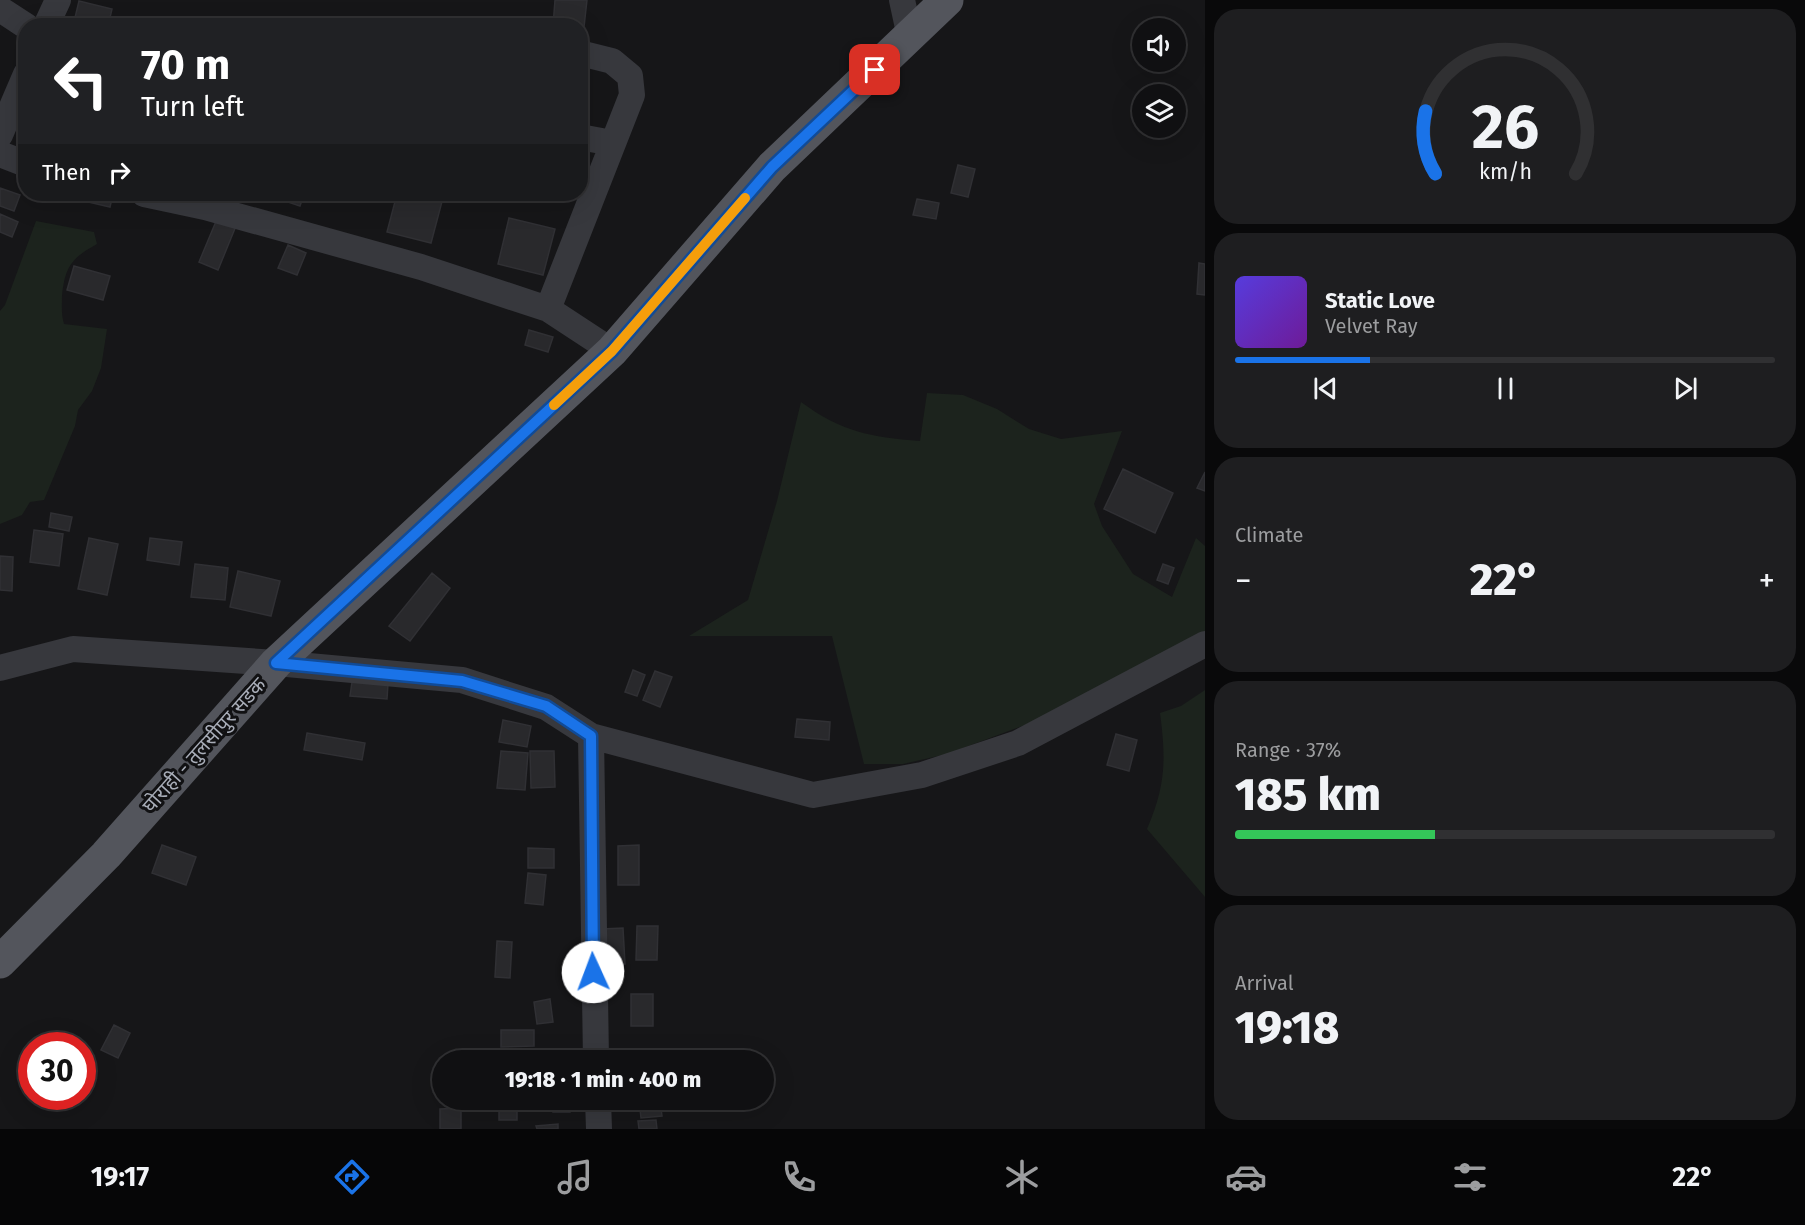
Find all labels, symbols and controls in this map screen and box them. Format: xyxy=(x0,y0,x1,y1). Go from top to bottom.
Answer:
map controls xyxy=(1132,18,1186,138)
button: sound xyxy=(1132,18,1186,72)
text: 70 m xyxy=(141,40,230,90)
icon: left xyxy=(42,42,120,120)
pin xyxy=(849,44,900,95)
icon: arrive xyxy=(858,53,891,86)
button: layers xyxy=(1132,84,1186,138)
text: 26 xyxy=(1471,90,1539,165)
text: Turn left xyxy=(141,91,244,123)
icon: right xyxy=(103,156,136,189)
text: Then xyxy=(42,159,91,186)
text: km/h xyxy=(1478,159,1532,185)
text: Static Love xyxy=(1325,287,1435,314)
text: Velvet Ray xyxy=(1325,314,1418,338)
icon: previous xyxy=(1309,372,1342,405)
icon: pause xyxy=(1489,372,1522,405)
icon: next xyxy=(1669,372,1702,405)
text: Climate xyxy=(1235,523,1303,547)
text: 22° xyxy=(1470,553,1540,607)
text: − xyxy=(1235,561,1252,601)
text: + xyxy=(1759,561,1775,601)
street label: घोराही - तुलसीपुर सडक xyxy=(137,672,272,818)
text: Range · 37% xyxy=(1235,738,1341,762)
text: 185 km xyxy=(1235,768,1381,822)
position arrow xyxy=(561,940,625,1004)
text: Arrival xyxy=(1235,971,1294,995)
text: 19:18 xyxy=(1235,1001,1339,1055)
speed limit sign: 30 xyxy=(18,1032,96,1110)
text: 19:18 · 1 min · 400 m xyxy=(505,1066,701,1093)
icon: directions xyxy=(331,1156,373,1198)
icon: music xyxy=(554,1156,596,1198)
icon: phone xyxy=(778,1156,820,1198)
icon: climate xyxy=(1001,1156,1043,1198)
icon: car xyxy=(1225,1156,1267,1198)
icon: filters xyxy=(1449,1156,1491,1198)
text: 19:17 xyxy=(91,1161,149,1193)
text: 22° xyxy=(1672,1161,1714,1193)

